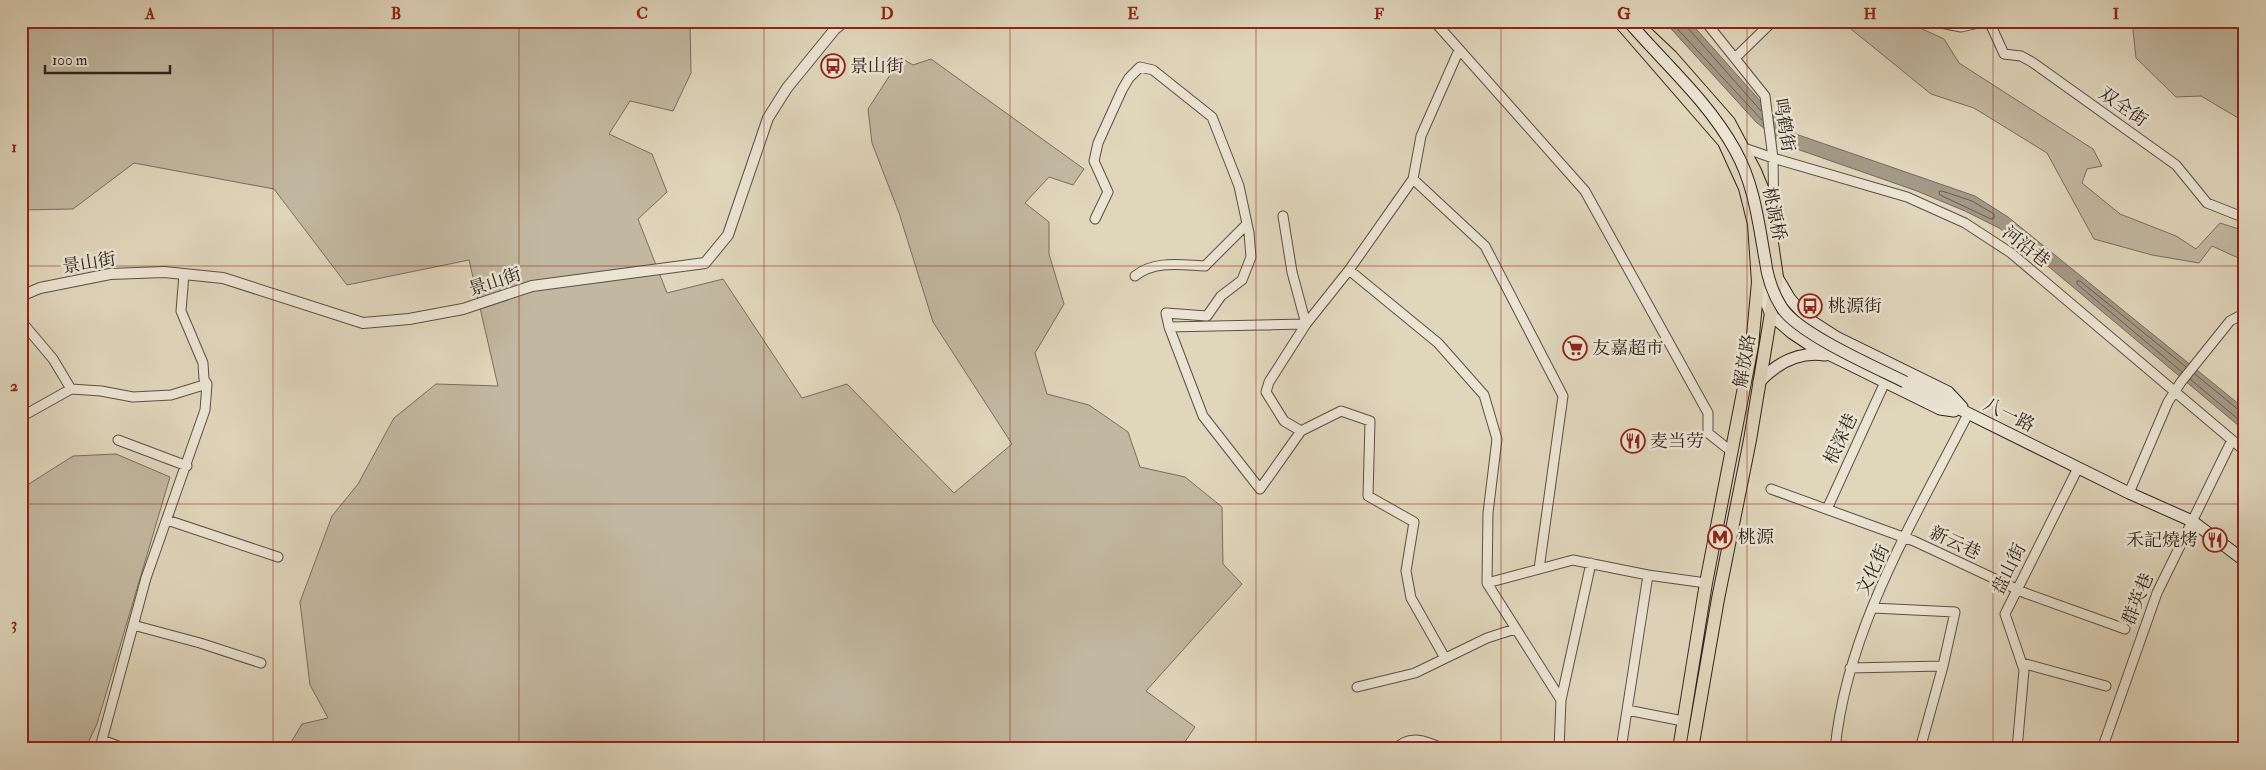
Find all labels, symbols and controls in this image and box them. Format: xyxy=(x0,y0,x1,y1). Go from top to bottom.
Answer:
text: A xyxy=(144,4,156,24)
text: B xyxy=(391,4,401,24)
text: C xyxy=(636,4,648,24)
text: D xyxy=(880,4,894,24)
text: E xyxy=(1127,4,1139,24)
text: F xyxy=(1374,4,1384,24)
text: G xyxy=(1617,4,1631,24)
text: H xyxy=(1863,4,1877,24)
text: I xyxy=(2113,4,2120,24)
scale bar xyxy=(45,42,170,74)
text: 100 m xyxy=(52,51,88,70)
bus stop icon: 景山街 xyxy=(820,53,846,79)
place label: 景山街 xyxy=(850,55,904,78)
street label: 双全街 xyxy=(2094,82,2152,132)
street label: 鸣鹤街 xyxy=(1768,97,1800,153)
text: 1 xyxy=(11,137,17,157)
street label: 桃源桥 xyxy=(1757,185,1791,243)
street label: 河沿巷 xyxy=(1998,221,2054,273)
street label: 景山街 xyxy=(61,247,117,279)
street label: 景山街 xyxy=(466,263,524,301)
bus stop icon: 桃源街 xyxy=(1797,293,1823,319)
place label: 桃源街 xyxy=(1828,295,1882,318)
street label: 解放路 xyxy=(1729,332,1761,390)
supermarket icon: 友嘉超市 xyxy=(1562,335,1588,361)
place label: 友嘉超市 xyxy=(1592,337,1664,360)
text: 2 xyxy=(10,376,18,396)
street label: 八一路 xyxy=(1980,393,2038,437)
street label: 根深巷 xyxy=(1819,410,1863,468)
restaurant icon: 麦当劳 xyxy=(1620,428,1646,454)
place label: 麦当劳 xyxy=(1650,430,1704,453)
street label: 新云巷 xyxy=(1926,521,1984,565)
metro station icon: 桃源 xyxy=(1707,524,1733,550)
place label: 桃源 xyxy=(1738,526,1774,549)
restaurant icon: 禾記燒烤 xyxy=(2202,527,2228,553)
place label: 禾記燒烤 xyxy=(2126,529,2198,552)
street label: 盘山街 xyxy=(1987,540,2031,598)
street label: 文化街 xyxy=(1851,541,1895,599)
street label: 群英巷 xyxy=(2117,570,2159,628)
text: 3 xyxy=(11,614,17,634)

